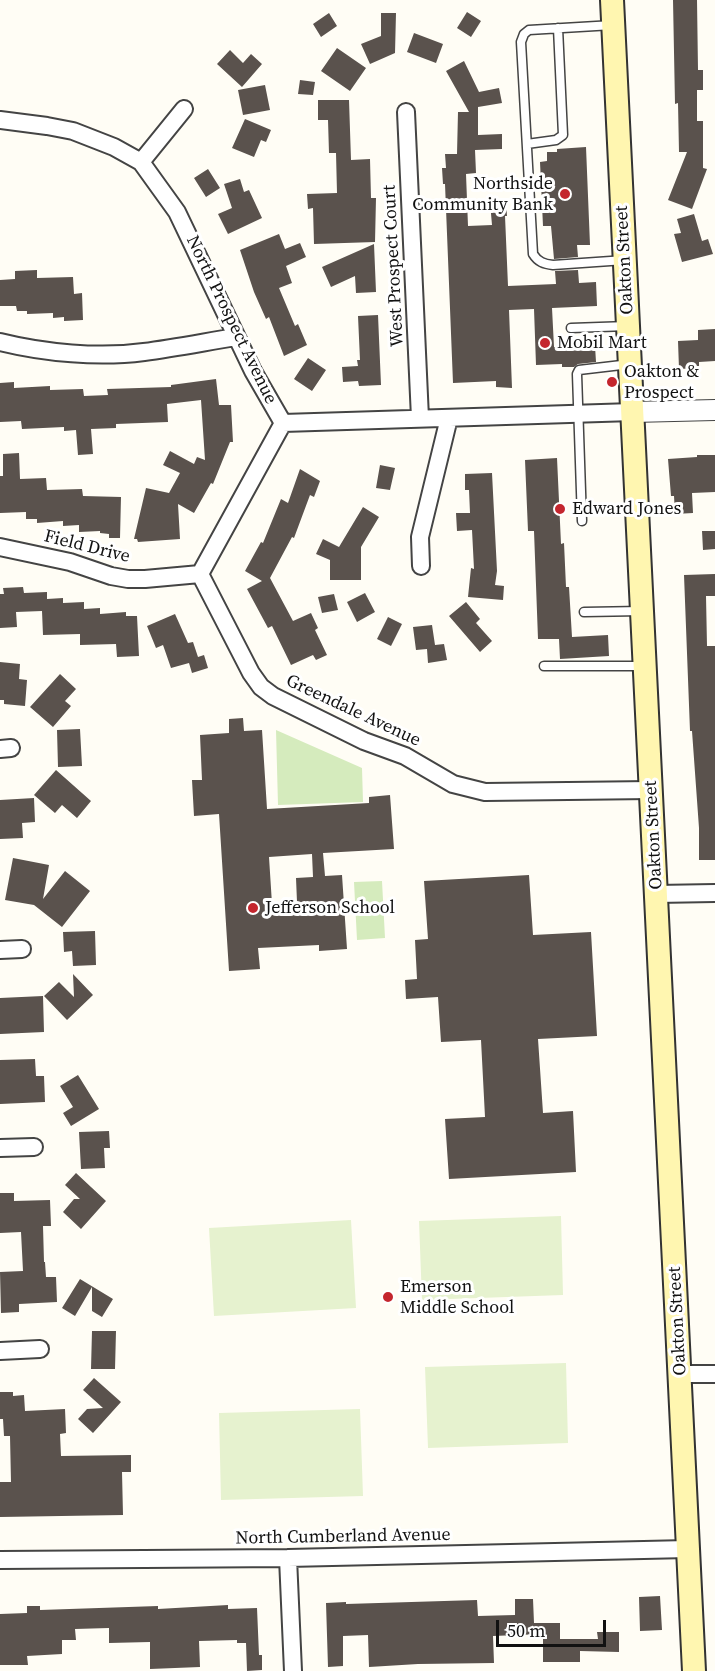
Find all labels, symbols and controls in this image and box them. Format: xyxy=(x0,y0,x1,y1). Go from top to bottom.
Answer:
place label: Northside Community Bank xyxy=(412,173,553,216)
street label: West Prospect Court xyxy=(379,184,409,348)
marker: Northside Community Bank xyxy=(558,187,572,201)
street label: Oakton Street xyxy=(611,205,639,315)
street label: North Prospect Avenue xyxy=(181,232,281,408)
place label: Mobil Mart xyxy=(557,332,647,354)
marker: Mobil Mart xyxy=(538,336,552,350)
place label: Oakton & Prospect xyxy=(624,361,700,404)
marker: Oakton & Prospect xyxy=(605,375,619,389)
place label: Edward Jones xyxy=(572,498,681,520)
marker: Edward Jones xyxy=(553,502,567,516)
street label: Field Drive xyxy=(42,526,132,568)
street label: Greendale Avenue xyxy=(282,670,424,752)
street label: Oakton Street xyxy=(640,780,668,890)
place label: Jefferson School xyxy=(265,897,395,919)
marker: Jefferson School xyxy=(246,901,260,915)
street label: Oakton Street xyxy=(664,1266,692,1376)
place label: Emerson Middle School xyxy=(400,1276,514,1318)
marker: Emerson Middle School xyxy=(381,1290,395,1304)
street label: North Cumberland Avenue xyxy=(235,1524,451,1550)
scale bar xyxy=(499,1608,608,1646)
text: 50 m xyxy=(507,1618,545,1643)

